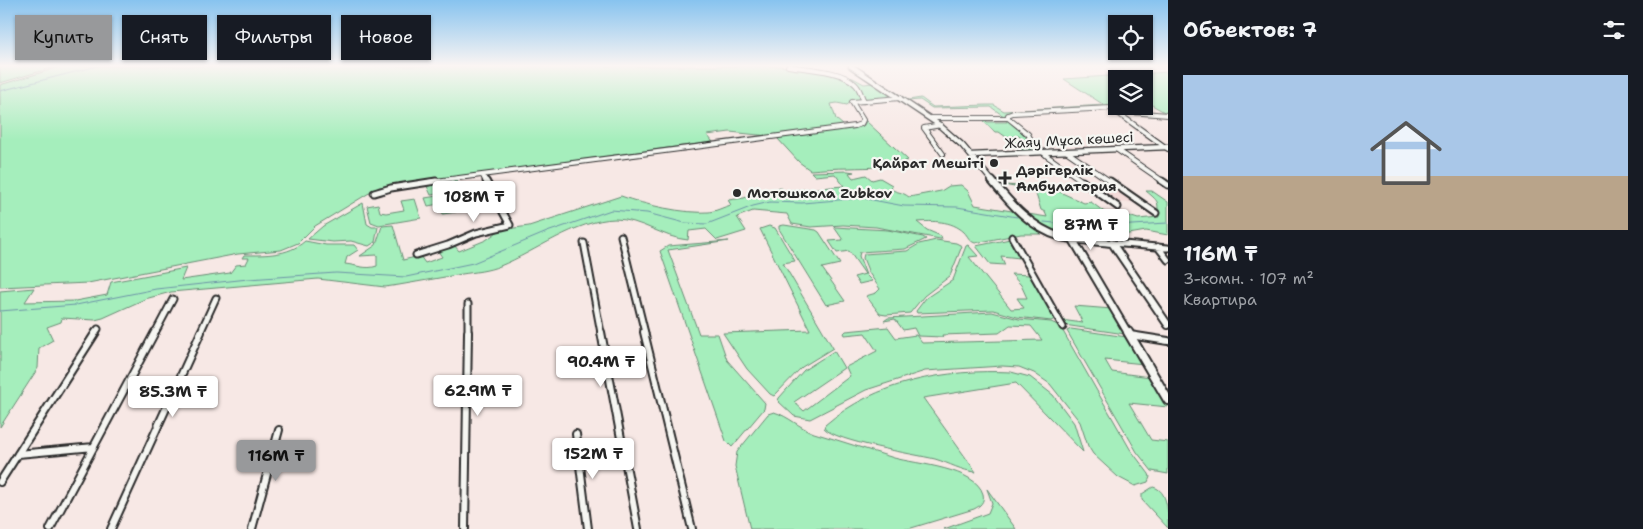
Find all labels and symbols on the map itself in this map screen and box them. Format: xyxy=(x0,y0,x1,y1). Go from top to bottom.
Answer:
street label: Жаяу Мұса көшесі xyxy=(1004,128,1134,152)
place label: Қайрат Мешіті xyxy=(872,154,984,172)
marker: Қайрат Мешіті xyxy=(988,157,1000,169)
place label: Дәрігерлік Амбулатория xyxy=(1016,161,1117,195)
marker: Дәрігерлік Амбулатория xyxy=(998,171,1012,185)
pin: 108M ₸ xyxy=(433,180,515,223)
place label: Мотошкола Zubkov xyxy=(747,184,893,202)
marker: Мотошкола Zubkov xyxy=(731,187,743,199)
pin: 87M ₸ xyxy=(1056,208,1126,251)
pin: 90.4M ₸ xyxy=(555,346,647,388)
pin: 62.9M ₸ xyxy=(432,374,524,417)
pin: 85.3M ₸ xyxy=(127,376,219,418)
pin: 152M ₸ xyxy=(552,438,634,480)
pin: 116M ₸ xyxy=(235,440,317,482)

